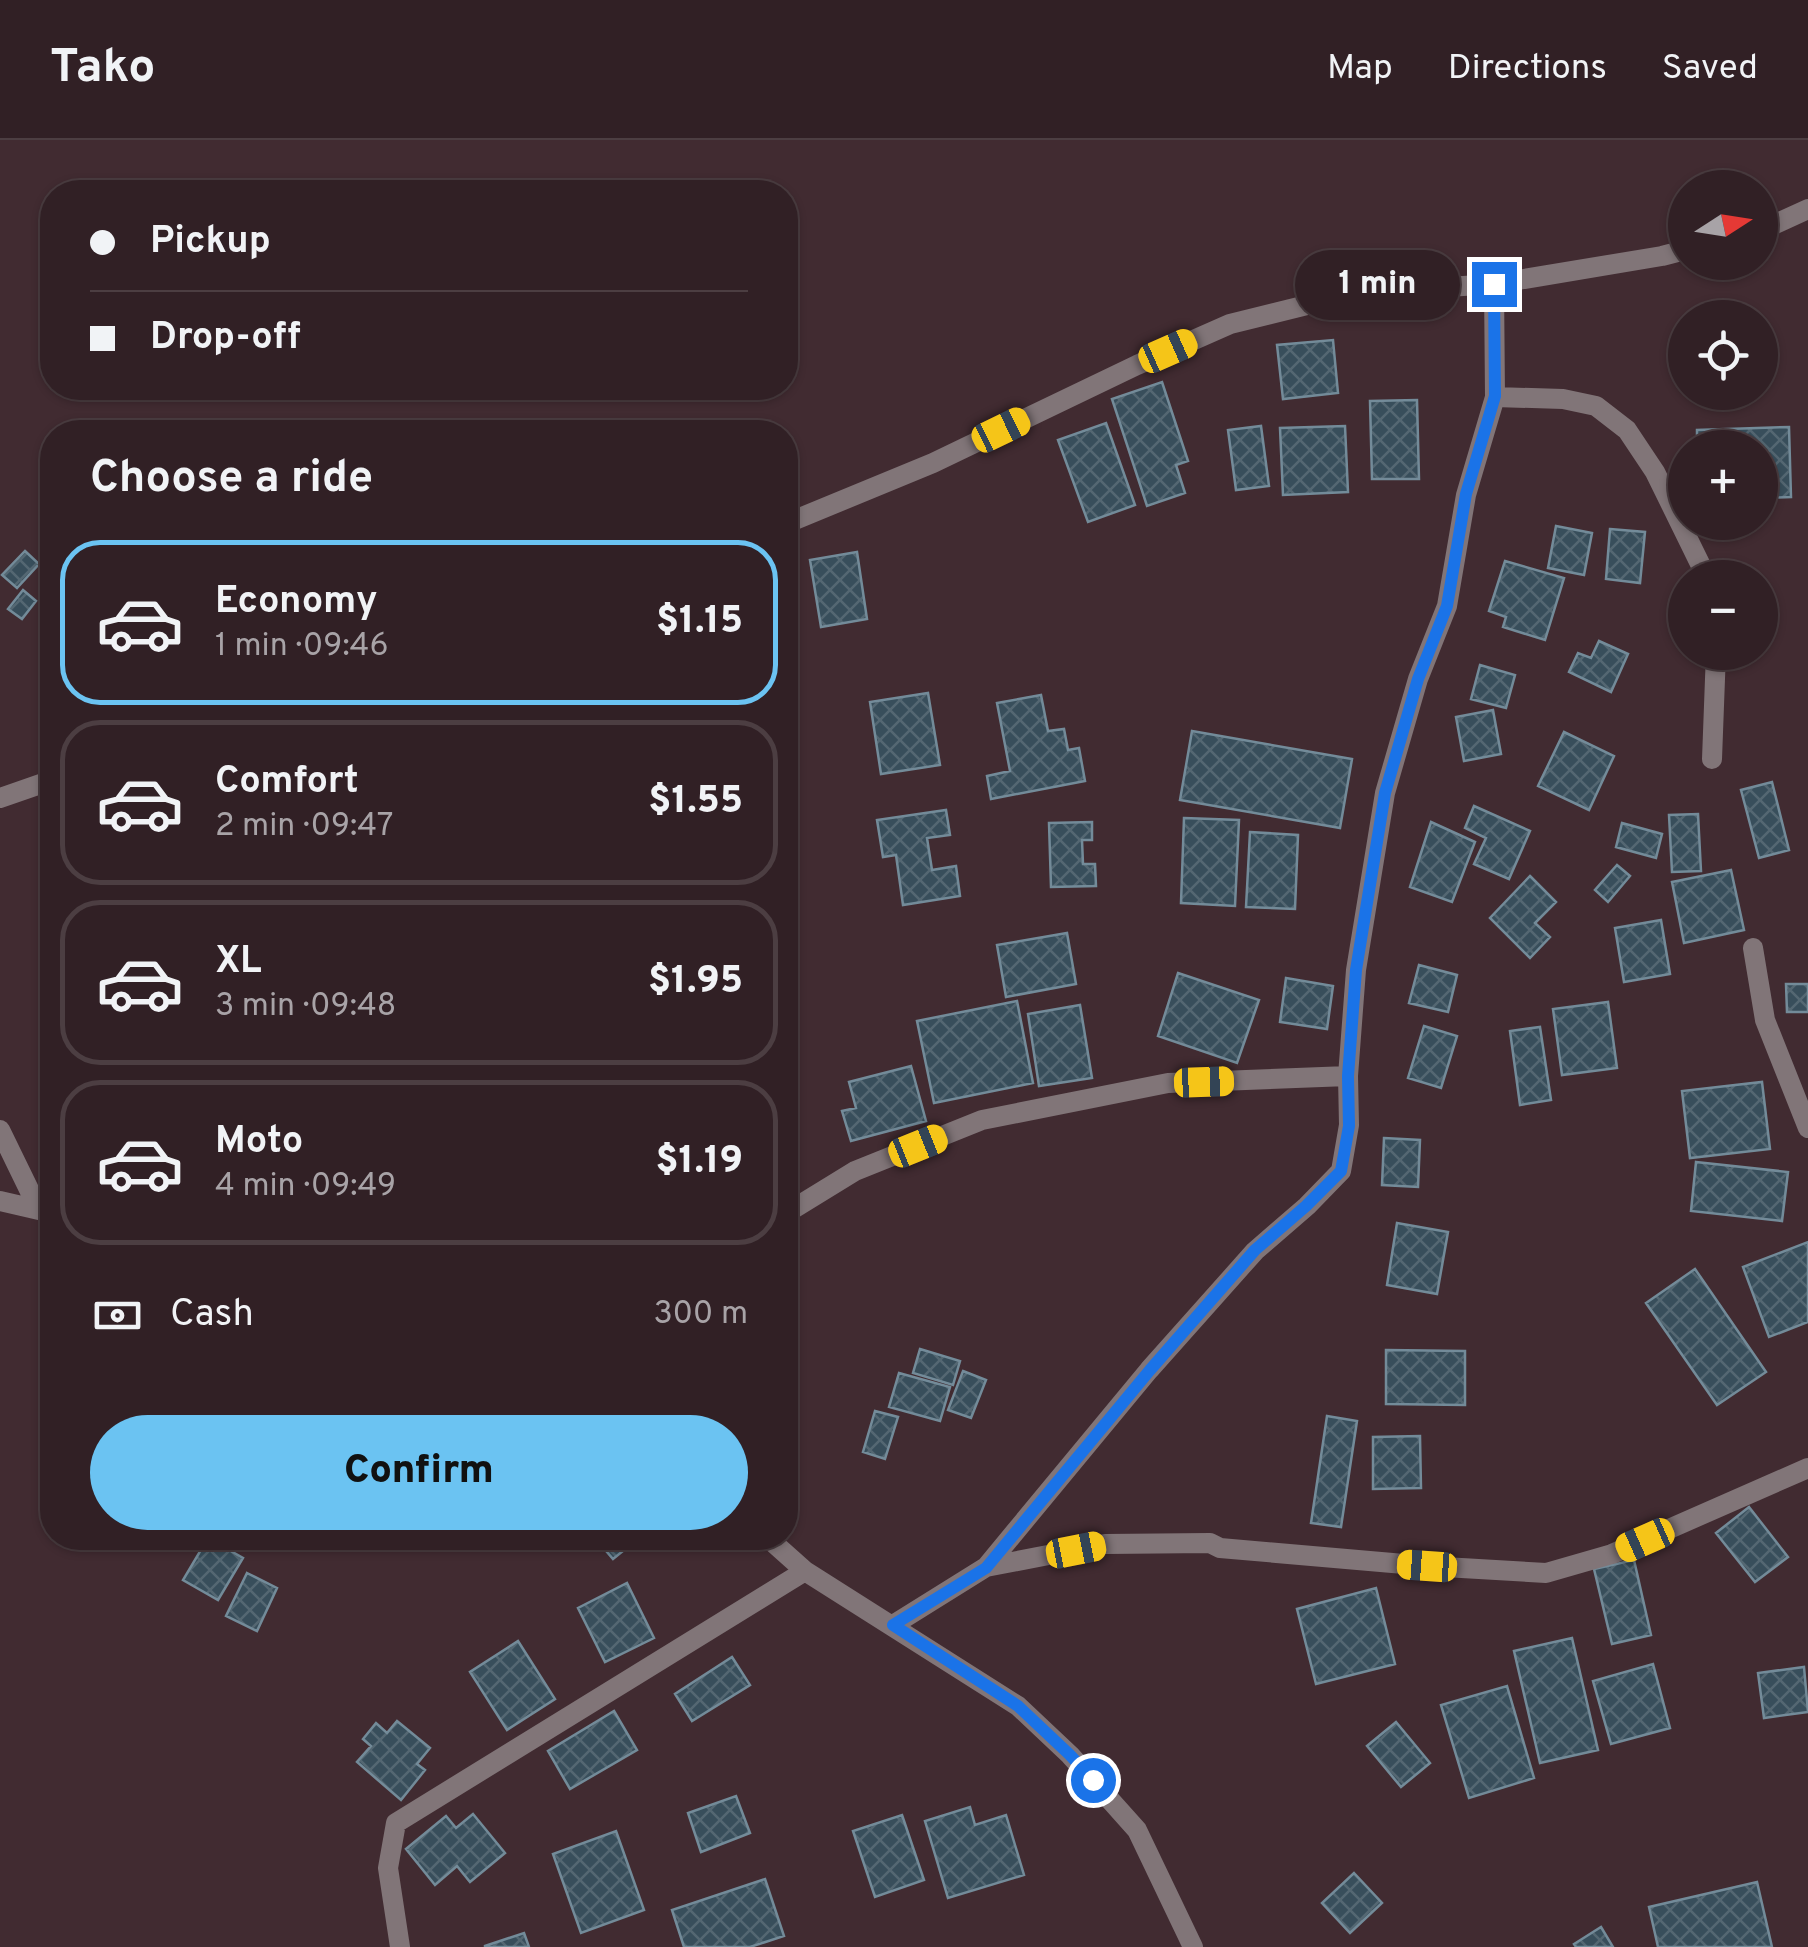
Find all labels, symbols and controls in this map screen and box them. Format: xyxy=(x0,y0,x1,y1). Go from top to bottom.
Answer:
text: Tako xyxy=(50,39,155,99)
text: Map xyxy=(1327,47,1393,91)
text: Directions xyxy=(1448,47,1607,91)
text: Saved xyxy=(1662,47,1758,91)
north arrow xyxy=(1668,170,1778,280)
map controls xyxy=(1668,170,1778,670)
text: Pickup xyxy=(150,218,271,267)
callout: 1 min xyxy=(1294,249,1459,319)
route end xyxy=(1472,262,1517,307)
text: 1 min xyxy=(1338,265,1417,305)
button: locate xyxy=(1668,300,1778,410)
text: Drop-off xyxy=(150,314,301,363)
car xyxy=(1134,325,1202,377)
car xyxy=(967,403,1035,457)
button: + xyxy=(1668,430,1778,540)
text: Choose a ride xyxy=(90,451,373,508)
button: − xyxy=(1668,560,1778,670)
icon: car xyxy=(95,578,185,668)
text: Economy xyxy=(215,578,377,627)
text: $1.15 xyxy=(656,598,743,647)
text: 1 min · 09:46 xyxy=(215,627,389,667)
icon: car xyxy=(95,758,185,848)
text: Comfort xyxy=(215,758,359,807)
text: $1.55 xyxy=(648,778,743,827)
text: 2 min · 09:47 xyxy=(215,807,394,847)
icon: car xyxy=(95,938,185,1028)
text: XL xyxy=(215,938,262,987)
text: $1.95 xyxy=(648,958,743,1007)
text: 3 min · 09:48 xyxy=(215,987,396,1027)
car xyxy=(1173,1066,1235,1098)
icon: car xyxy=(95,1118,185,1208)
text: Moto xyxy=(215,1118,303,1167)
car xyxy=(885,1121,951,1171)
text: $1.19 xyxy=(655,1138,743,1187)
text: 4 min · 09:49 xyxy=(215,1167,396,1207)
icon: cash xyxy=(90,1288,145,1343)
text: Cash xyxy=(170,1291,254,1340)
text: 300 m xyxy=(654,1295,748,1335)
button: Confirm xyxy=(90,1415,748,1530)
car xyxy=(1611,1514,1679,1566)
car xyxy=(1044,1530,1108,1570)
car xyxy=(1396,1549,1458,1583)
route start xyxy=(1071,1758,1116,1803)

